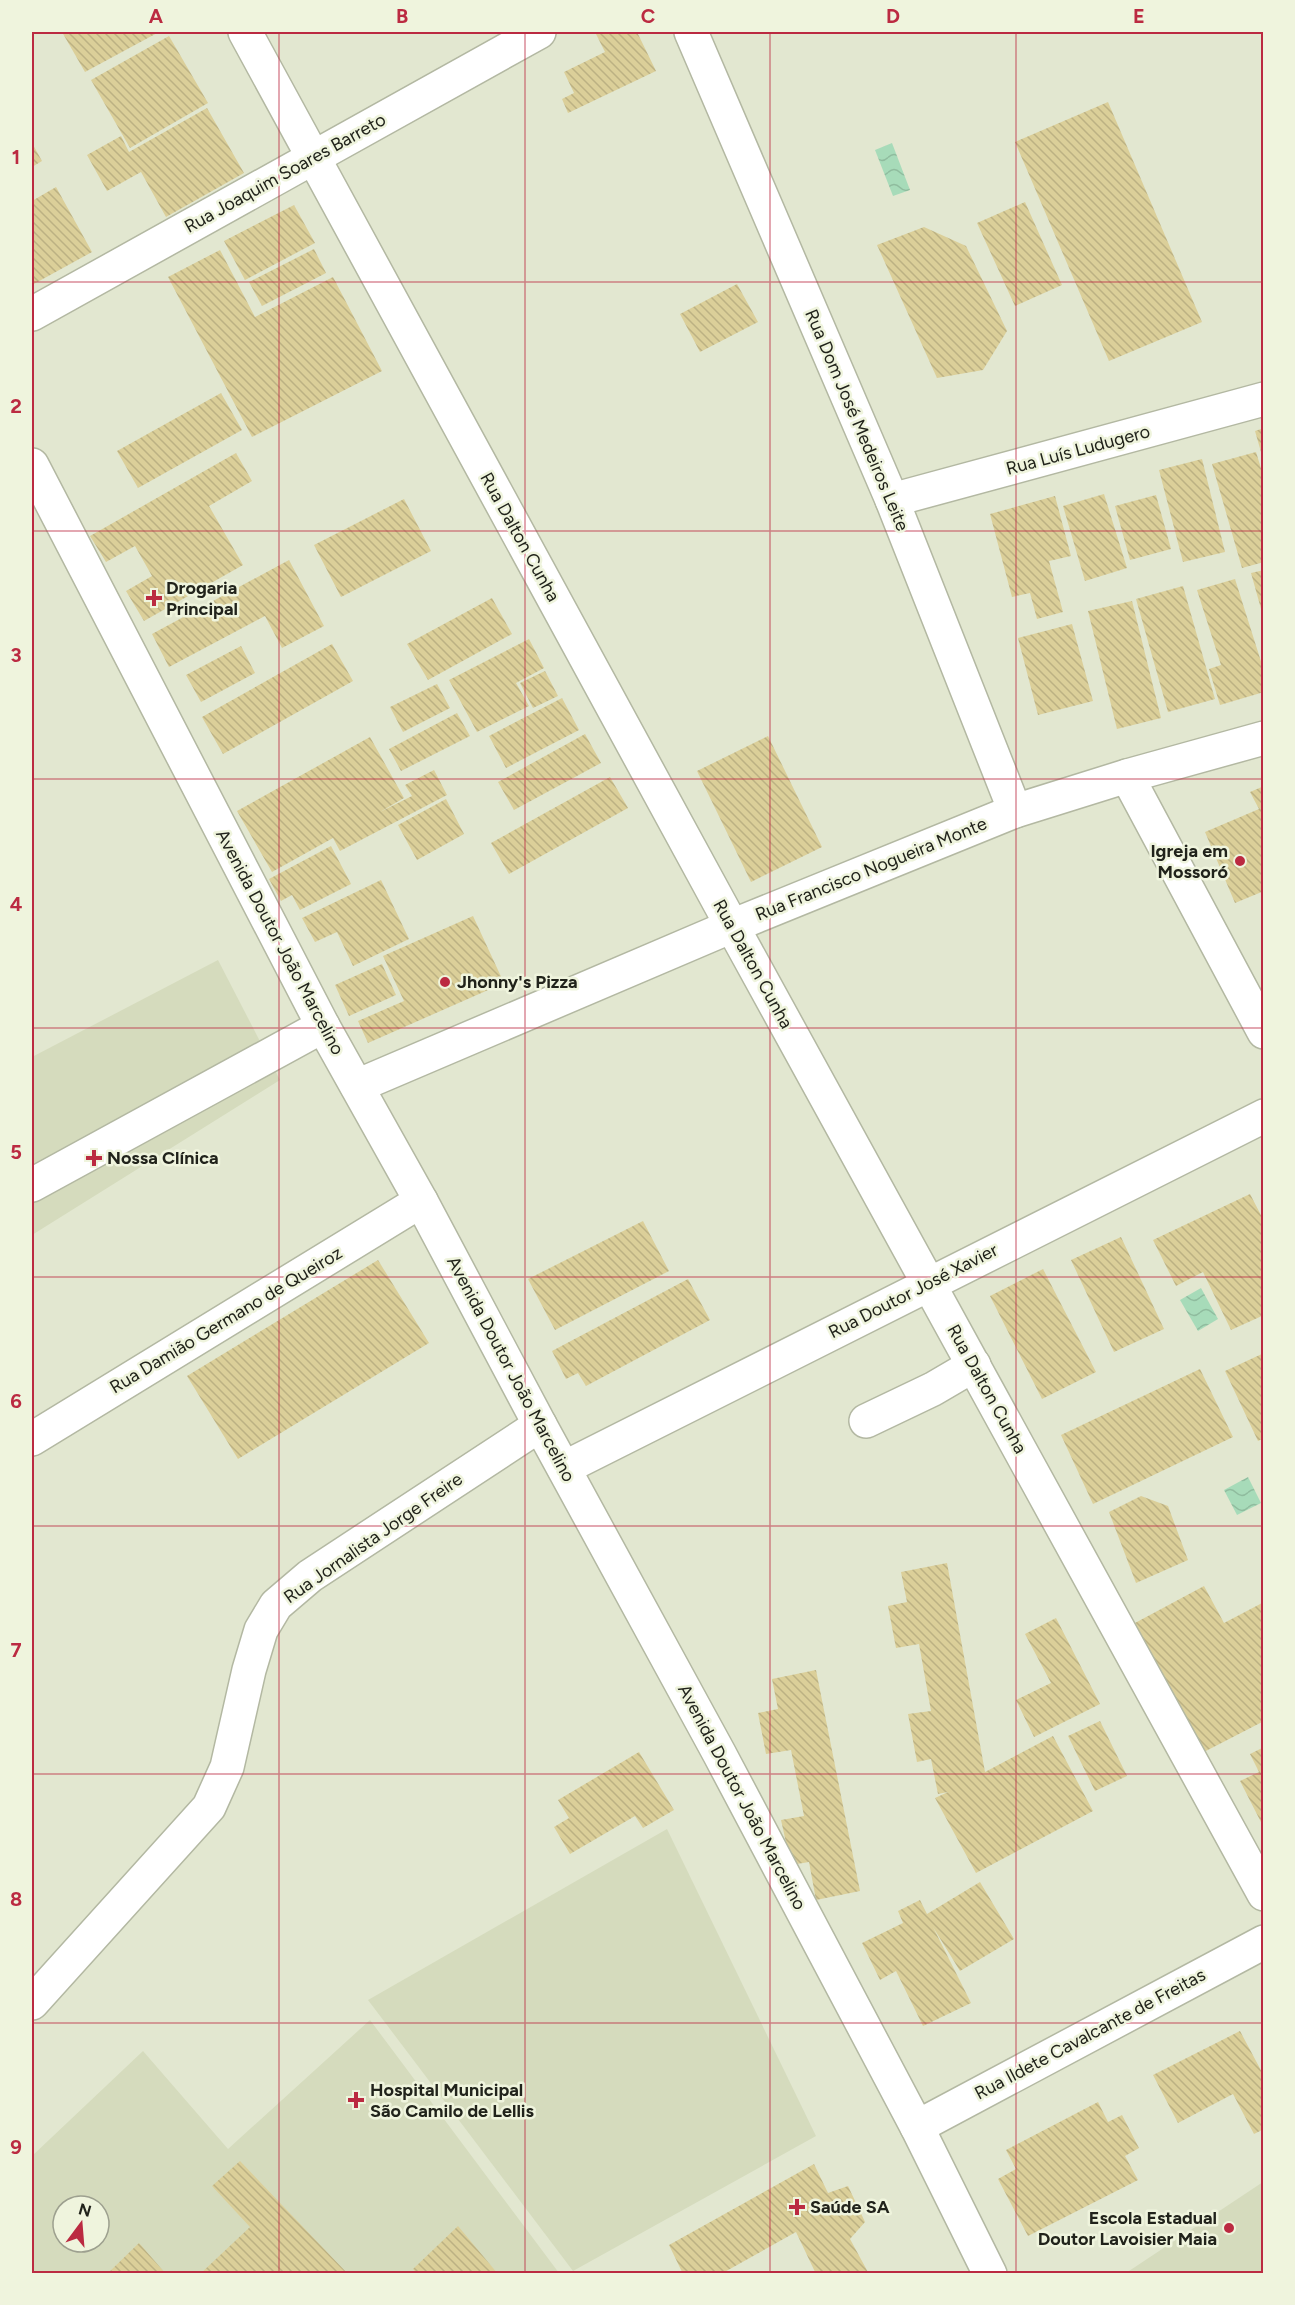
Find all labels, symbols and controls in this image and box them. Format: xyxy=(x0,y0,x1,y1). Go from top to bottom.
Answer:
text: A xyxy=(149,4,164,28)
text: B xyxy=(396,4,408,28)
text: C xyxy=(641,4,655,28)
text: D xyxy=(886,4,900,28)
text: E xyxy=(1133,4,1145,28)
street label: Rua Joaquim Soares Barreto xyxy=(180,108,390,238)
text: 1 xyxy=(12,145,20,169)
street label: Rua Dom José Medeiros Leite xyxy=(800,306,914,534)
text: 2 xyxy=(10,394,22,418)
street label: Rua Luís Ludugero xyxy=(1004,420,1152,480)
street label: Rua Dalton Cunha xyxy=(475,468,565,606)
place label: Drogaria Principal xyxy=(166,577,238,620)
marker: Drogaria Principal xyxy=(147,591,161,605)
text: 3 xyxy=(10,643,22,667)
street label: Rua Francisco Nogueira Monte xyxy=(752,812,990,926)
street label: Avenida Doutor João Marcelino xyxy=(211,825,349,1059)
place label: Igreja em Mossoró xyxy=(1150,840,1228,883)
marker: Igreja em Mossoró xyxy=(1233,854,1247,868)
text: 4 xyxy=(10,892,23,916)
street label: Rua Dalton Cunha xyxy=(708,895,798,1033)
place label: Jhonny's Pizza xyxy=(457,971,578,993)
marker: Jhonny's Pizza xyxy=(438,975,452,989)
text: 5 xyxy=(10,1140,22,1164)
place label: Nossa Clínica xyxy=(107,1147,219,1169)
marker: Nossa Clínica xyxy=(85,1149,103,1167)
street label: Rua Doutor José Xavier xyxy=(825,1239,1001,1343)
street label: Rua Damião Germano de Queiroz xyxy=(106,1242,346,1398)
street label: Avenida Doutor João Marcelino xyxy=(442,1252,580,1486)
street label: Rua Dalton Cunha xyxy=(942,1320,1032,1458)
text: 6 xyxy=(10,1389,22,1413)
street label: Rua Jornalista Jorge Freire xyxy=(279,1468,467,1608)
text: 7 xyxy=(10,1638,22,1662)
street label: Avenida Doutor João Marcelino xyxy=(673,1680,811,1914)
text: 8 xyxy=(10,1887,22,1911)
street label: Rua Ildete Cavalcante de Freitas xyxy=(971,1964,1209,2104)
place label: Hospital Municipal São Camilo de Lellis xyxy=(370,2079,535,2122)
marker: Hospital Municipal São Camilo de Lellis xyxy=(347,2091,365,2109)
text: 9 xyxy=(10,2135,22,2159)
north arrow xyxy=(51,2194,111,2254)
place label: Saúde SA xyxy=(810,2196,890,2218)
marker: Saúde SA xyxy=(788,2198,806,2216)
text: N xyxy=(76,2199,94,2221)
place label: Escola Estadual Doutor Lavoisier Maia xyxy=(1038,2207,1217,2250)
marker: Escola Estadual Doutor Lavoisier Maia xyxy=(1222,2221,1236,2235)

